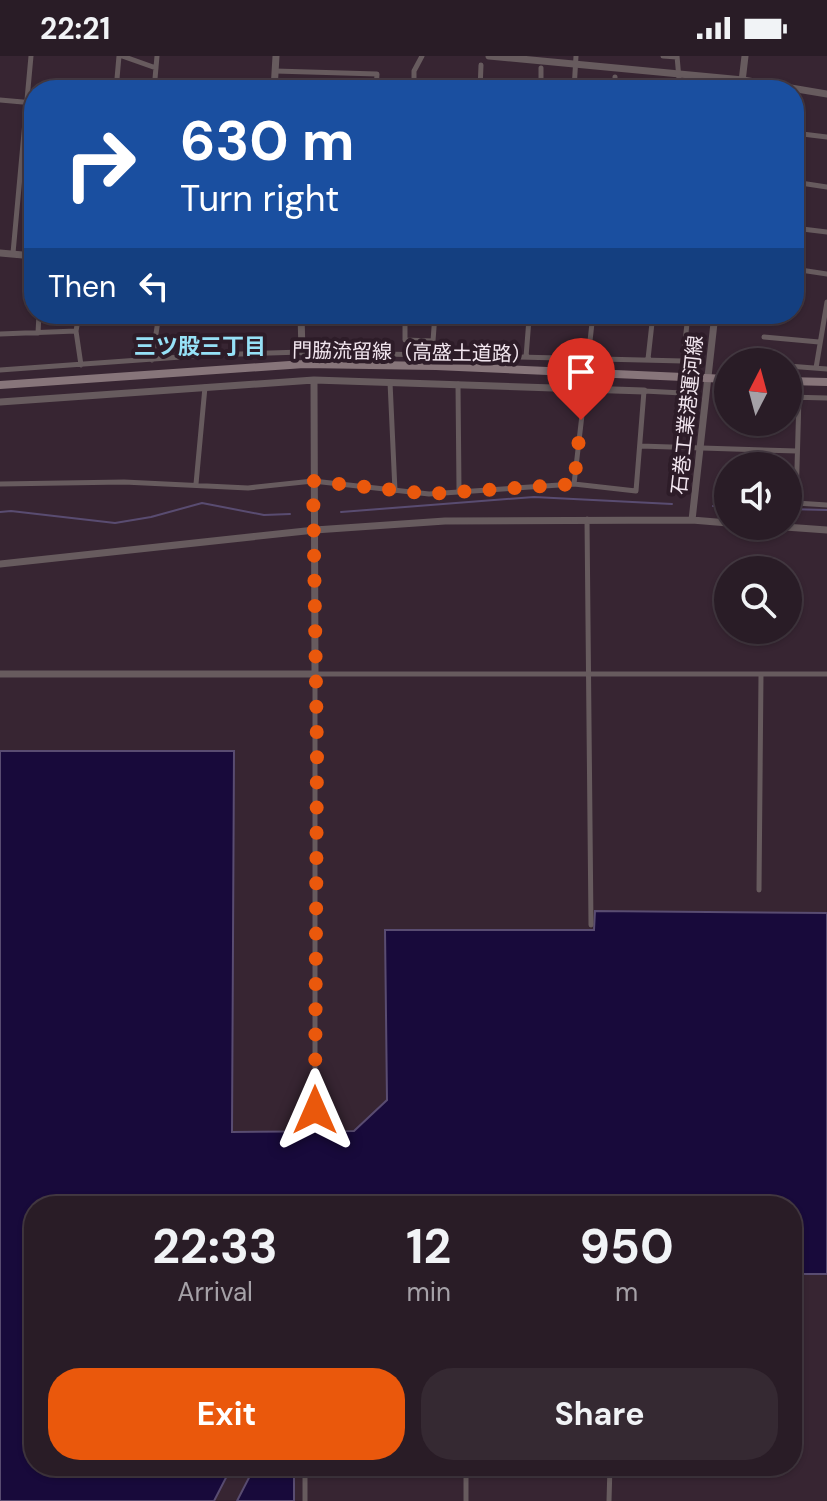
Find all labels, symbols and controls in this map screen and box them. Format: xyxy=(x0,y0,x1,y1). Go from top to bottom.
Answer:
text: 22:21 xyxy=(40,9,110,48)
text: 630 m xyxy=(180,104,355,177)
icon: right xyxy=(48,112,152,216)
text: Turn right xyxy=(180,175,339,222)
icon: left xyxy=(132,264,176,308)
text: Then xyxy=(48,267,116,306)
district label: 三ツ股三丁目 xyxy=(134,332,266,361)
street label: 石巻工業港運河線 xyxy=(666,334,708,496)
street label: 門脇流留線（高盛土道路） xyxy=(292,337,532,367)
pin xyxy=(547,338,615,420)
north arrow xyxy=(714,348,802,436)
map controls xyxy=(714,348,802,644)
icon: arrive xyxy=(559,350,603,394)
button: sound xyxy=(714,452,802,540)
button: search xyxy=(714,556,802,644)
position arrow xyxy=(273,1068,357,1152)
text: 22:33 xyxy=(152,1215,278,1278)
text: 12 xyxy=(406,1215,451,1278)
text: 950 xyxy=(580,1215,674,1278)
text: Arrival xyxy=(177,1275,253,1309)
text: min xyxy=(406,1275,451,1309)
text: m xyxy=(615,1275,638,1309)
button: Exit xyxy=(48,1368,405,1460)
button: Share xyxy=(421,1368,778,1460)

